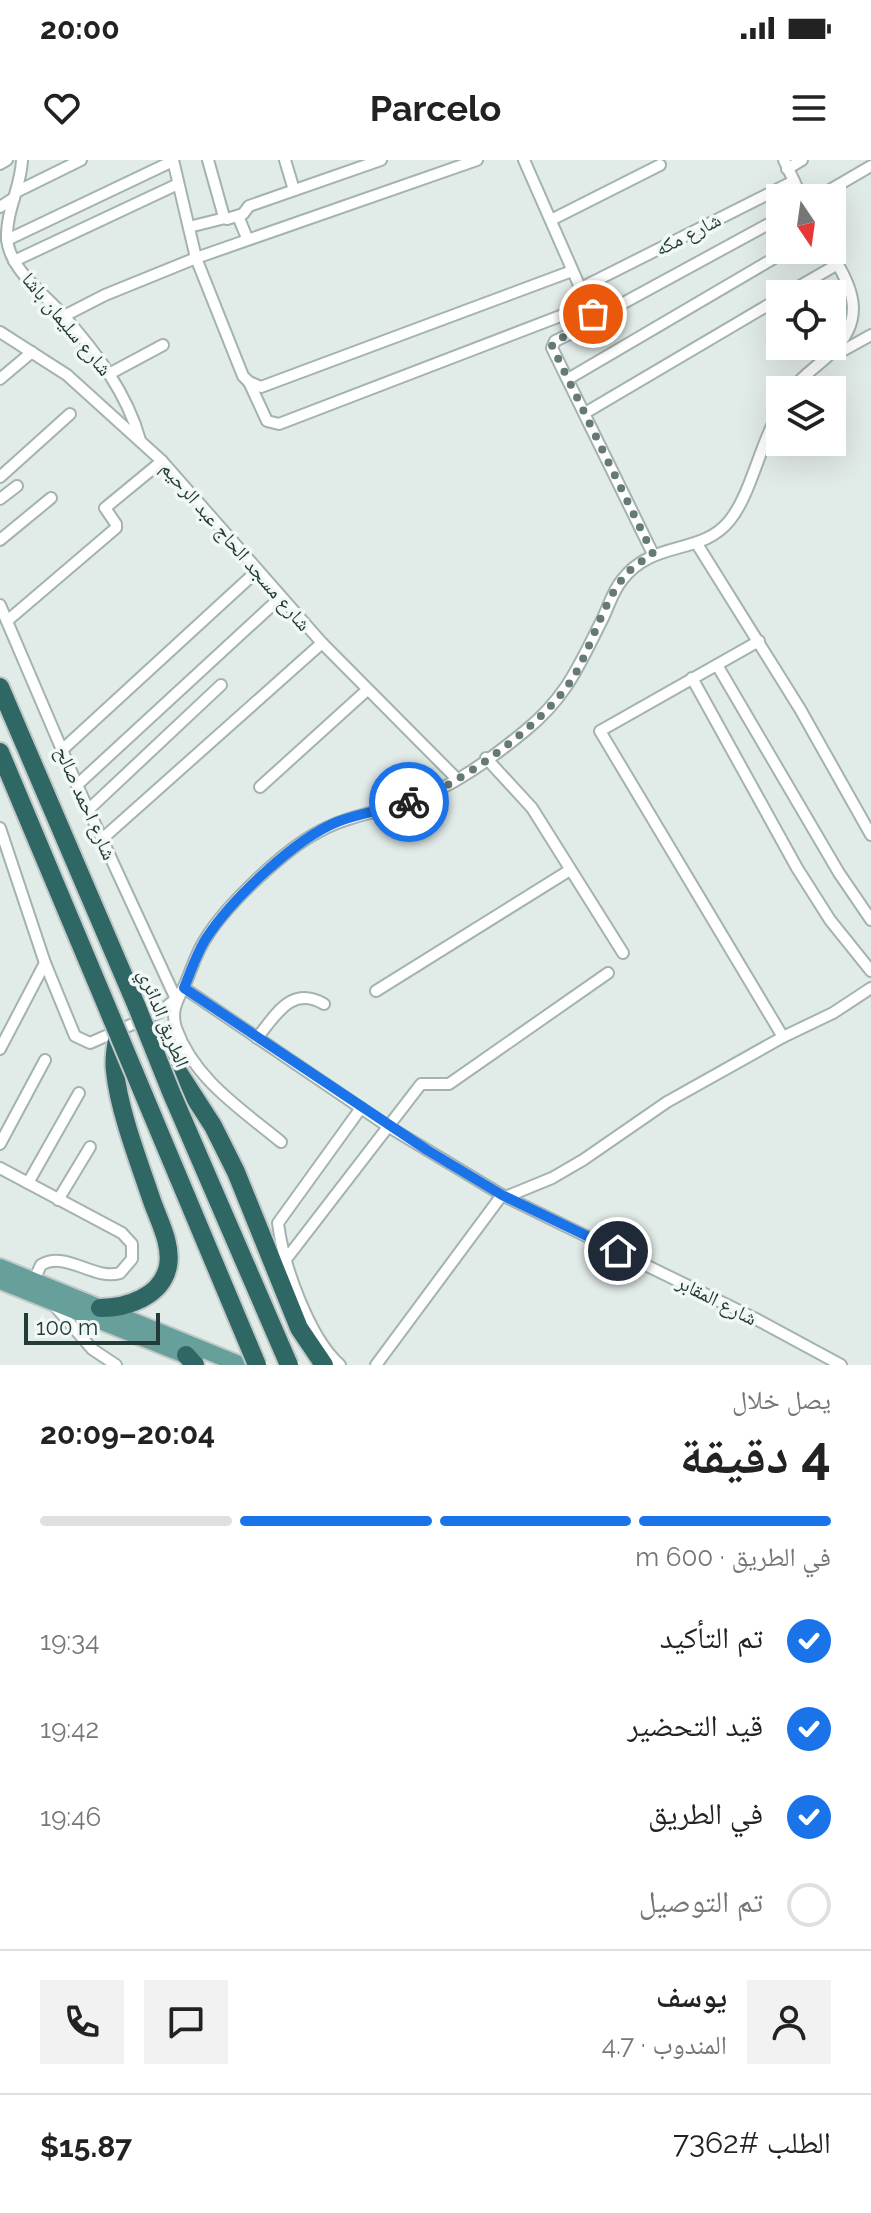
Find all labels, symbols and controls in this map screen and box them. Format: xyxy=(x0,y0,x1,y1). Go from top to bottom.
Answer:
text: 20:00 xyxy=(40,11,120,46)
icon: heart xyxy=(40,86,84,130)
icon: menu xyxy=(787,86,831,130)
text: Parcelo xyxy=(370,87,501,129)
north arrow xyxy=(766,184,846,264)
map controls xyxy=(766,184,846,456)
street label: شارع مكه xyxy=(651,207,725,262)
street label: شارع سليمان باشا xyxy=(16,268,117,381)
pin xyxy=(559,280,627,348)
button: locate xyxy=(766,280,846,360)
icon: bag xyxy=(571,292,615,336)
button: layers xyxy=(766,376,846,456)
street label: شارع مسجد الحاج عبد الرحيم xyxy=(154,456,316,637)
street label: شارع احمد صالح xyxy=(49,742,122,864)
courier xyxy=(369,762,449,842)
icon: bike xyxy=(387,780,431,824)
street label: الطريق الدائري xyxy=(130,965,195,1072)
pin xyxy=(584,1217,652,1285)
icon: home xyxy=(596,1229,640,1273)
street label: شارع المقابر xyxy=(672,1269,761,1331)
scale bar xyxy=(24,1309,160,1345)
text: 100 m xyxy=(36,1314,98,1340)
text: يصل خلال xyxy=(732,1385,831,1415)
text: 20:04–20:09 xyxy=(40,1416,215,1451)
text: 4 دقيقة xyxy=(680,1424,831,1485)
text: في الطريق · 600 m xyxy=(635,1542,831,1572)
icon: check xyxy=(787,1619,831,1663)
text: تم التأكيد xyxy=(660,1620,763,1655)
text: 19:34 xyxy=(40,1626,99,1656)
icon: check xyxy=(787,1707,831,1751)
text: قيد التحضير xyxy=(627,1708,763,1743)
text: 19:42 xyxy=(40,1714,99,1744)
icon: check xyxy=(787,1795,831,1839)
text: في الطريق xyxy=(648,1796,763,1831)
text: 19:46 xyxy=(40,1802,101,1832)
text: تم التوصيل xyxy=(639,1884,763,1919)
text: يوسف xyxy=(656,1979,727,2014)
button: phone xyxy=(40,1980,124,2064)
button: chat xyxy=(144,1980,228,2064)
button: person xyxy=(747,1980,831,2064)
text: المندوب · 4.7 xyxy=(602,2030,727,2060)
text: الطلب #7362 xyxy=(673,2125,831,2160)
text: $15.87 xyxy=(40,2129,132,2164)

